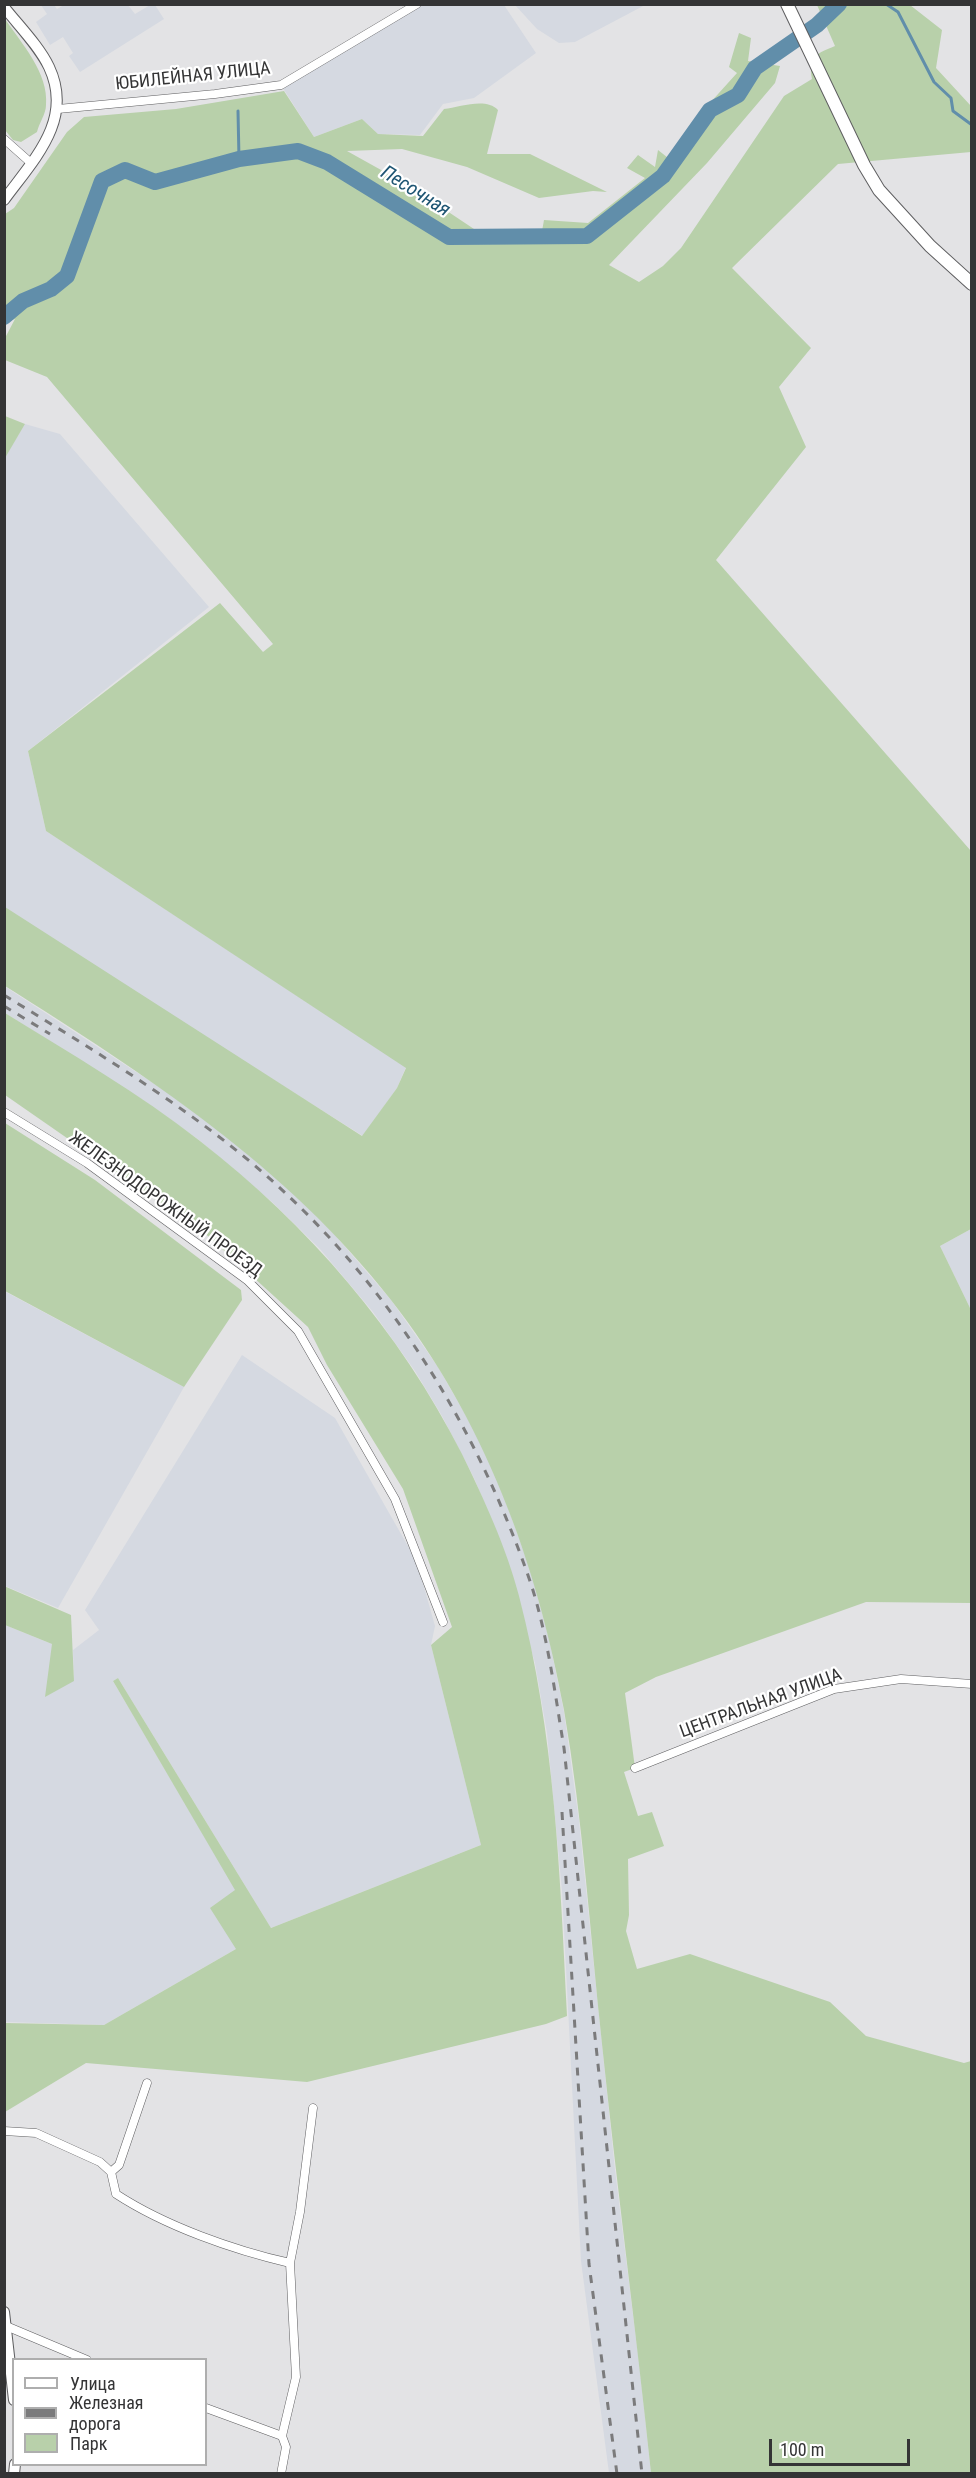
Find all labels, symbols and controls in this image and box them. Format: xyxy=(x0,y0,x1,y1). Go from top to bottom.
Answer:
street label: ЮБИЛЕЙНАЯ УЛИЦА xyxy=(114,58,272,96)
water label: Песочная xyxy=(376,161,454,223)
street label: ЖЕЛЕЗНОДОРОЖНЫЙ ПРОЕЗД xyxy=(64,1128,266,1282)
street label: ЦЕНТРАЛЬНАЯ УЛИЦА xyxy=(677,1665,845,1743)
legend xyxy=(12,2358,207,2466)
text: Улица xyxy=(70,2373,116,2394)
text: Железная дорога xyxy=(69,2392,144,2434)
scale bar xyxy=(772,2427,913,2465)
text: Парк xyxy=(70,2433,107,2454)
text: 100 m xyxy=(780,2439,824,2460)

